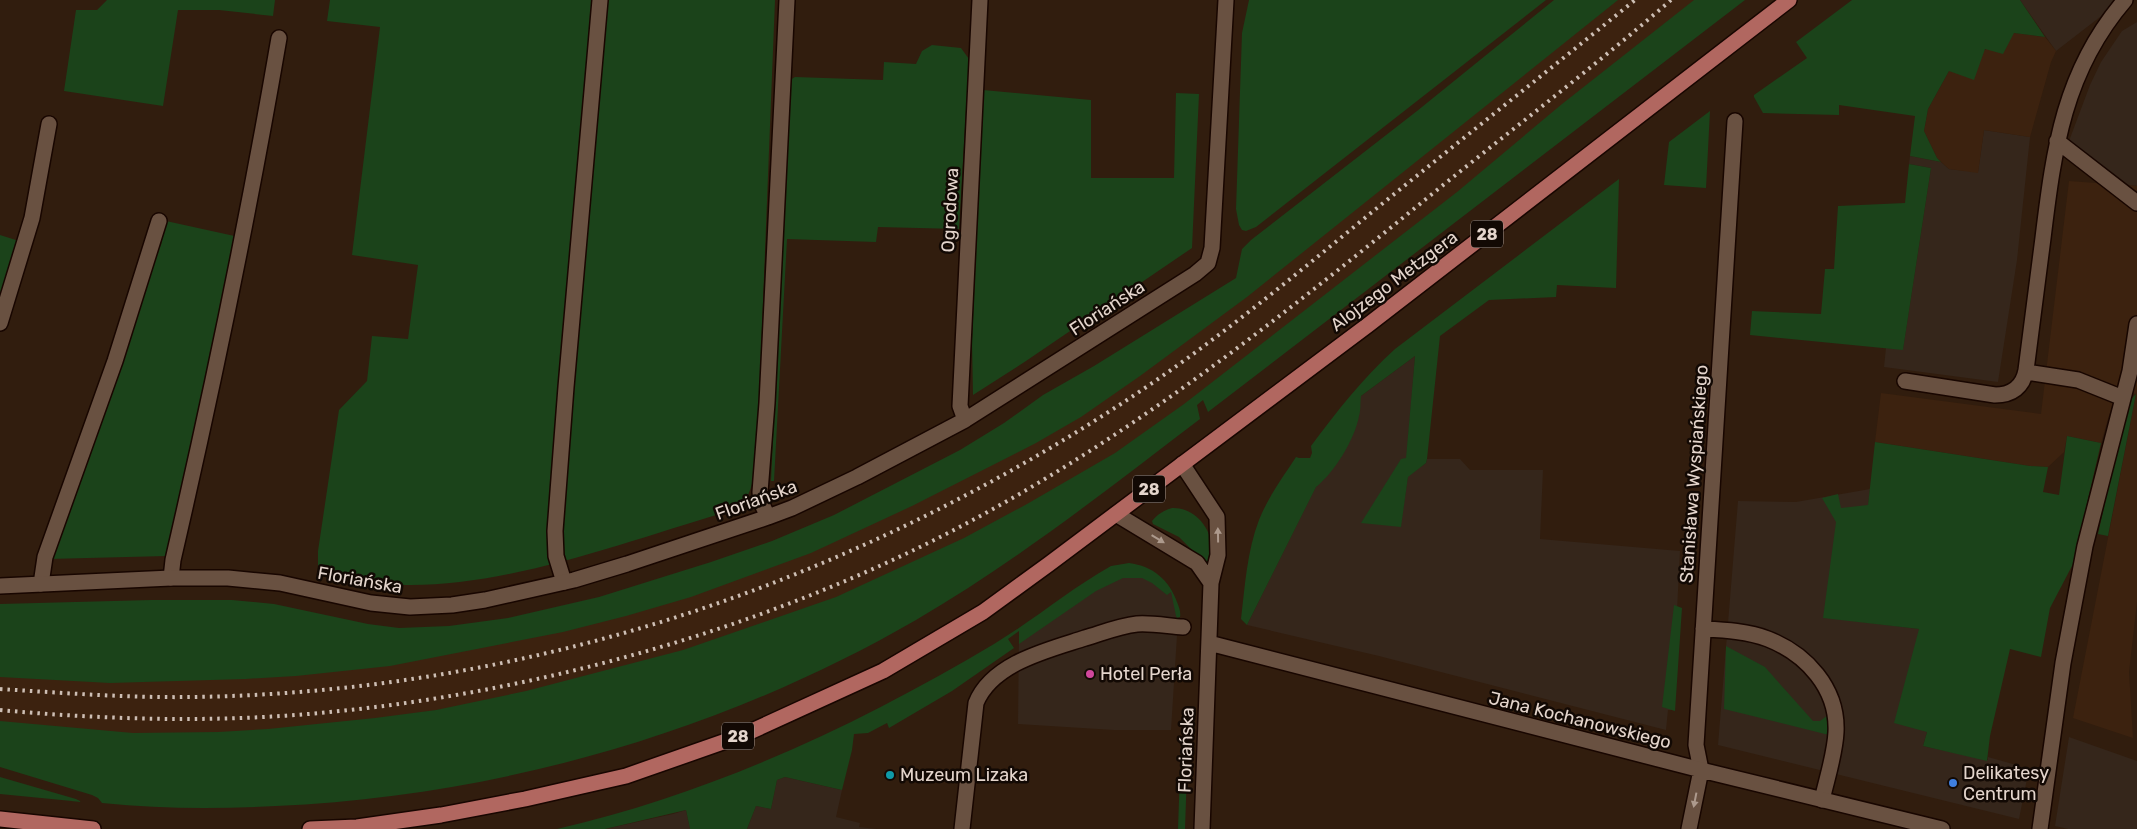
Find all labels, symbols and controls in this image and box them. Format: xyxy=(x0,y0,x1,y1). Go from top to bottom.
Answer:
street label: Ogrodowa xyxy=(937,167,963,253)
road number: 28 xyxy=(1471,220,1503,248)
street label: Alojzego Metzgera xyxy=(1326,226,1462,336)
street label: Floriańska xyxy=(1065,275,1149,341)
street label: Stanisława Wyspiańskiego xyxy=(1675,364,1713,584)
street label: Floriańska xyxy=(712,475,800,525)
road number: 28 xyxy=(1133,476,1165,502)
one-way arrow xyxy=(1214,527,1222,543)
one-way arrow xyxy=(1151,535,1164,544)
street label: Floriańska xyxy=(316,562,404,598)
place label: Hotel Perła xyxy=(1100,663,1192,685)
marker: Hotel Perła xyxy=(1084,668,1096,680)
street label: Jana Kochanowskiego xyxy=(1487,687,1673,753)
street label: Floriańska xyxy=(1174,707,1198,793)
road number: 28 xyxy=(722,722,754,749)
place label: Delikatesy Centrum xyxy=(1963,762,2049,805)
place label: Muzeum Lizaka xyxy=(900,764,1028,786)
marker: Muzeum Lizaka xyxy=(884,769,896,781)
marker: Delikatesy Centrum xyxy=(1947,777,1959,789)
one-way arrow xyxy=(1691,792,1699,807)

